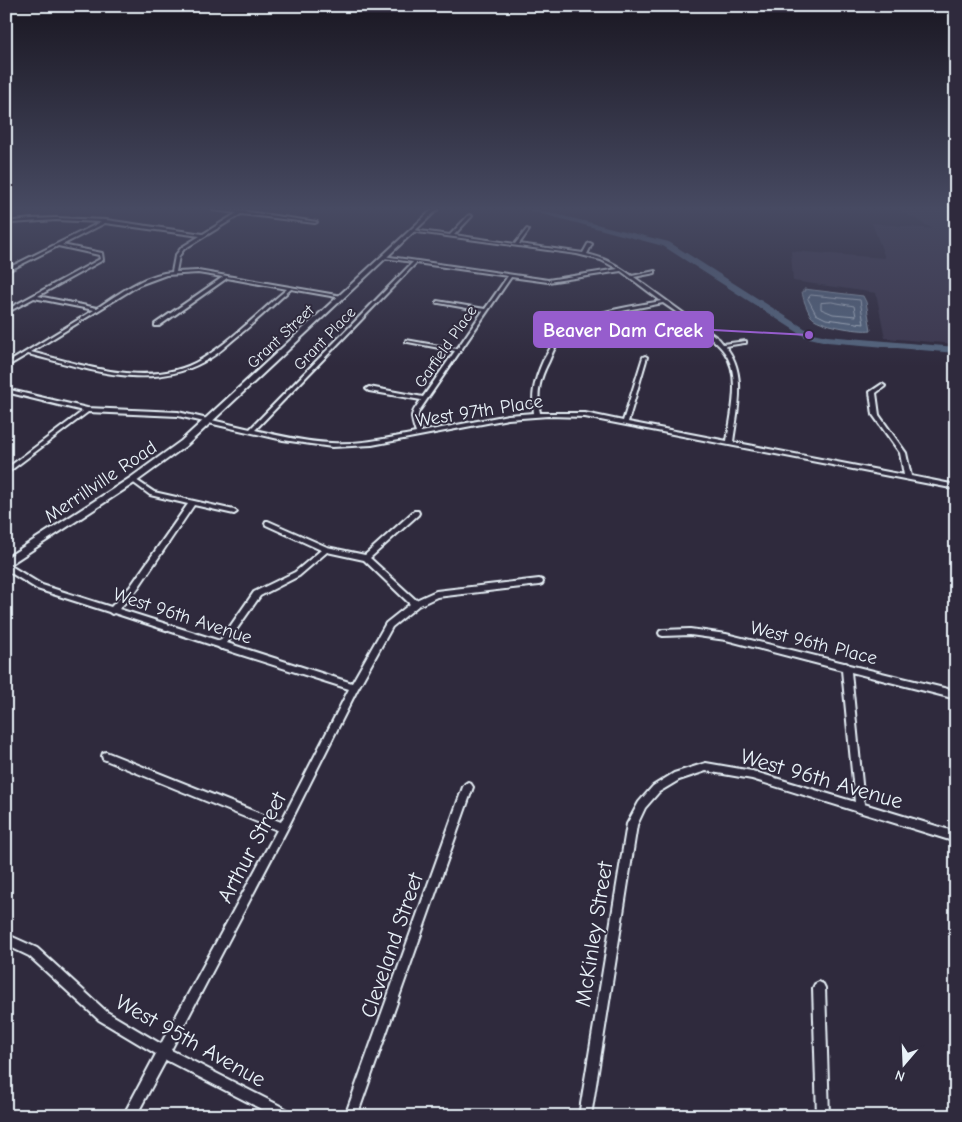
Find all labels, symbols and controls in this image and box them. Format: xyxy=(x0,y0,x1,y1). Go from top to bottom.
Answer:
street label: Grant Street xyxy=(244,301,318,372)
street label: Garfield Place xyxy=(411,302,481,391)
street label: Grant Place xyxy=(290,303,359,374)
callout: Beaver Dam Creek xyxy=(534,312,713,347)
text: Beaver Dam Creek xyxy=(543,319,703,342)
street label: West 97th Place xyxy=(414,390,544,432)
street label: Merrillville Road xyxy=(40,436,161,527)
street label: West 96th Avenue xyxy=(111,583,255,649)
street label: West 96th Place xyxy=(748,617,880,669)
street label: West 96th Avenue xyxy=(738,743,906,815)
street label: Arthur Street xyxy=(212,787,292,907)
street label: McKinley Street xyxy=(570,859,618,1009)
street label: Cleveland Street xyxy=(355,869,429,1021)
street label: West 95th Avenue xyxy=(111,989,270,1093)
north arrow xyxy=(880,1040,930,1090)
text: N xyxy=(893,1066,907,1085)

